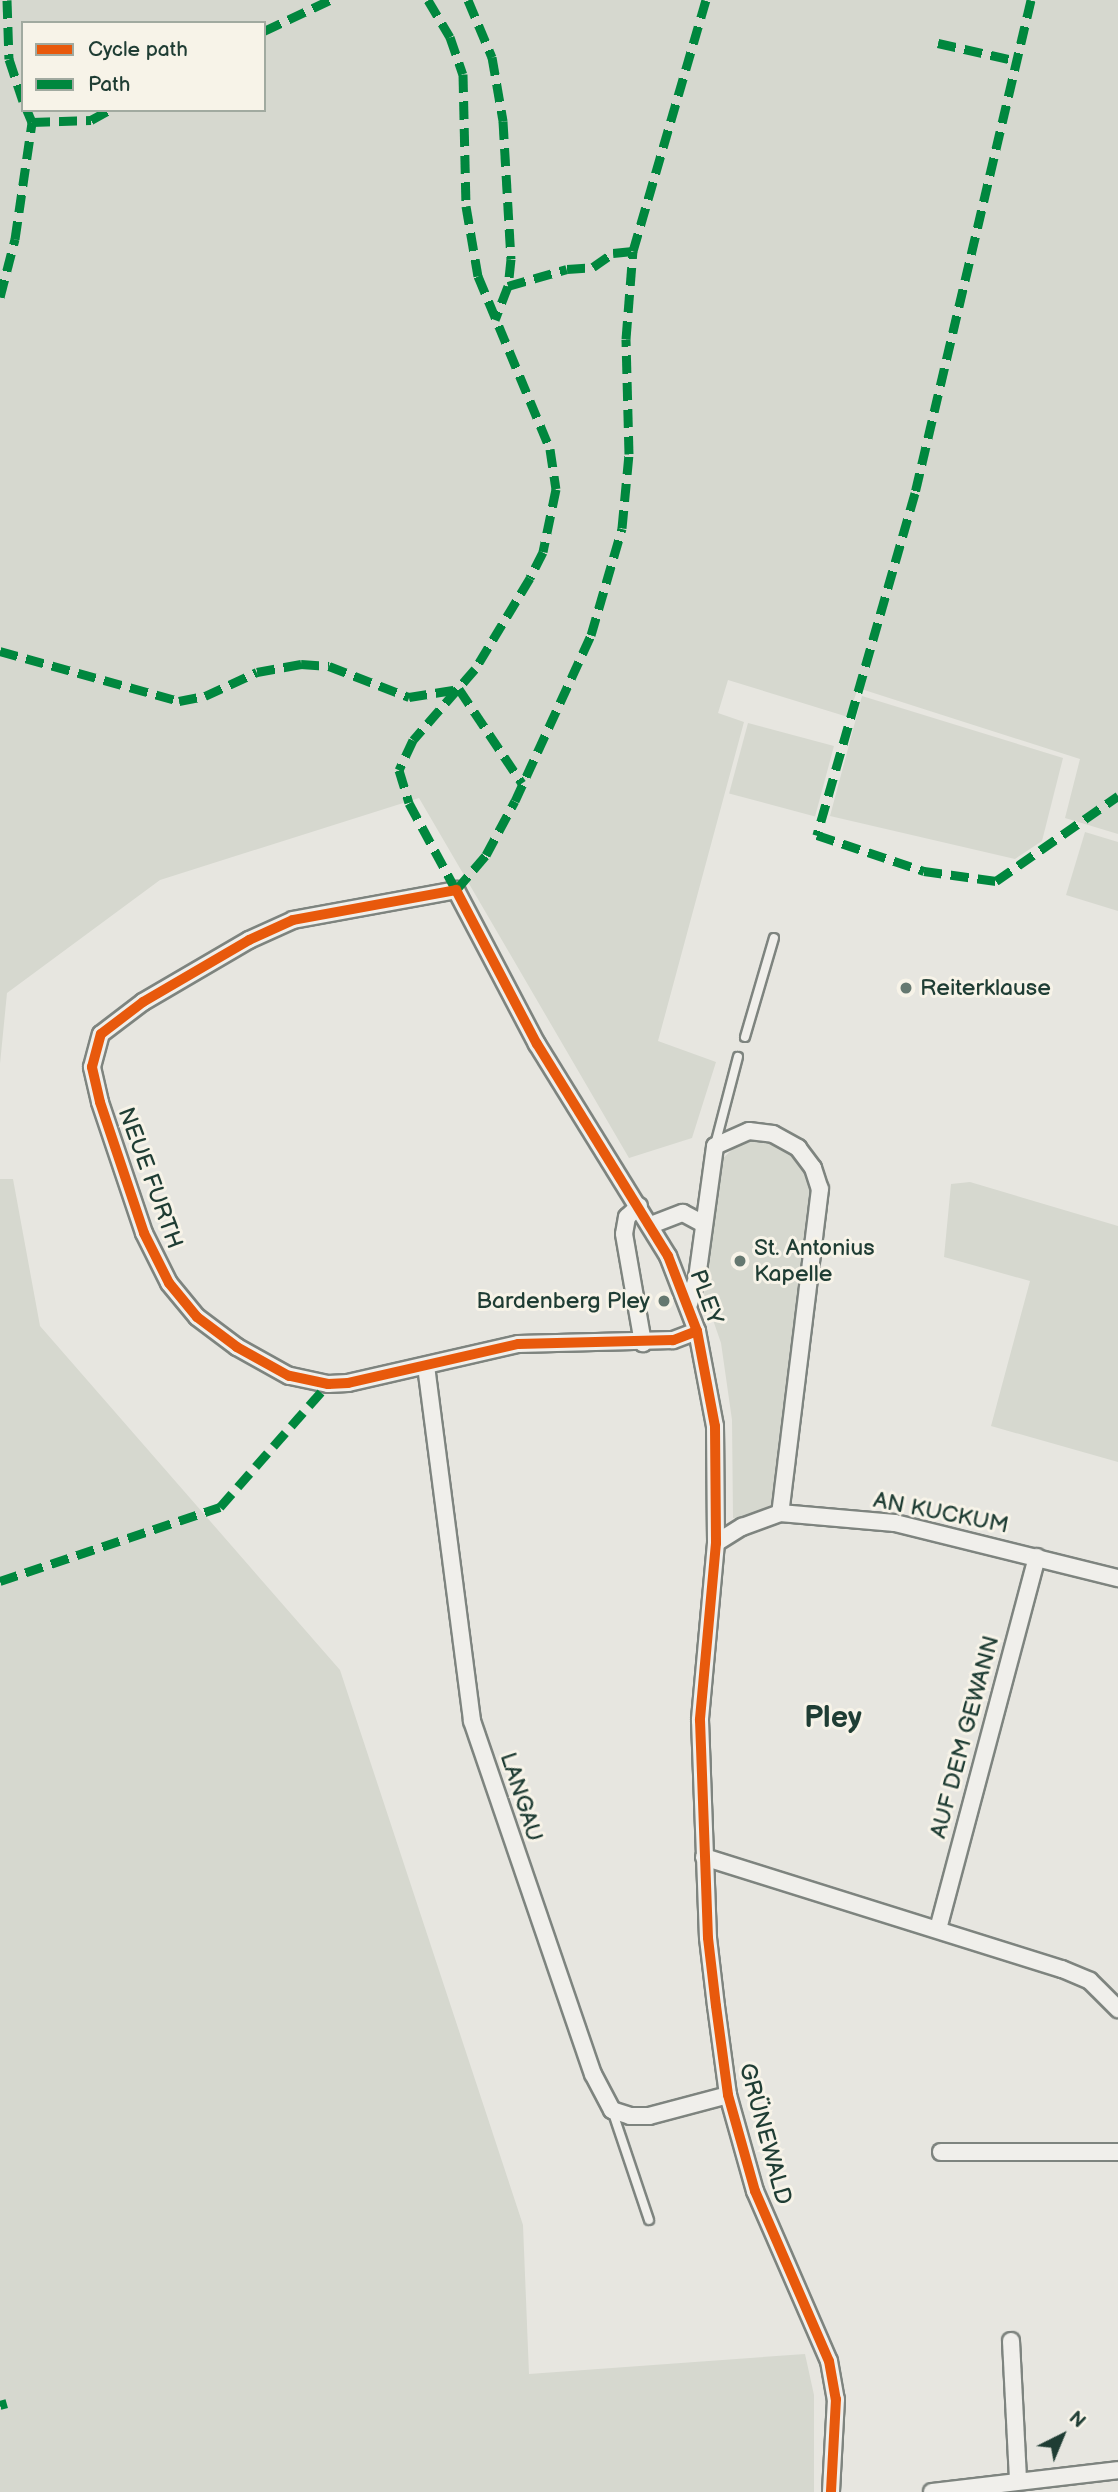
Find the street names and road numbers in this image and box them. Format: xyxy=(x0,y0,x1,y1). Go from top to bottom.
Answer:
street label: NEUE FURTH xyxy=(112,1104,188,1252)
street label: PLEY xyxy=(683,1266,729,1328)
street label: AN KUCKUM xyxy=(871,1486,1011,1540)
street label: AUF DEM GEWANN xyxy=(925,1633,1005,1841)
street label: LANGAU xyxy=(494,1749,548,1845)
street label: GRÜNEWALD xyxy=(733,2060,797,2208)

